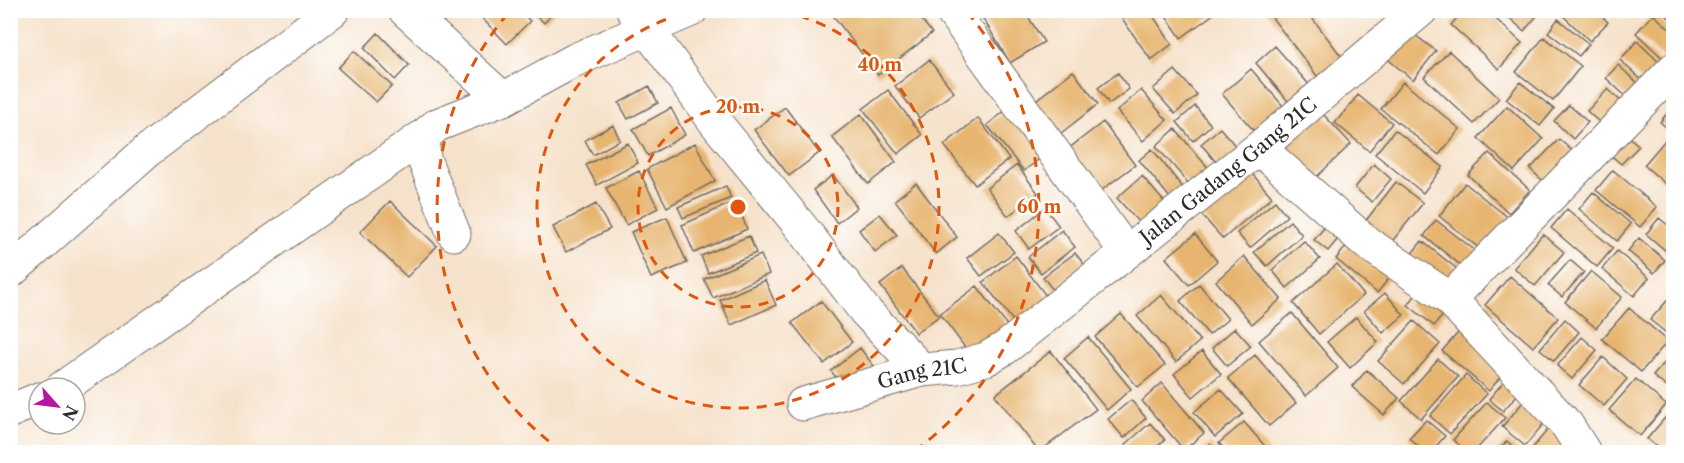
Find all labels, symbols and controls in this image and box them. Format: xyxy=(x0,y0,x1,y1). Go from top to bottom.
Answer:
text: 40 m xyxy=(858,54,902,76)
street label: Jalan Gadang Gang 21C xyxy=(1133,92,1321,251)
text: 20 m xyxy=(716,96,760,118)
text: 60 m xyxy=(1017,196,1061,218)
centre of rings xyxy=(728,197,748,217)
street label: Gang 21C xyxy=(874,353,969,394)
north arrow xyxy=(27,376,87,436)
text: N xyxy=(58,402,82,424)

